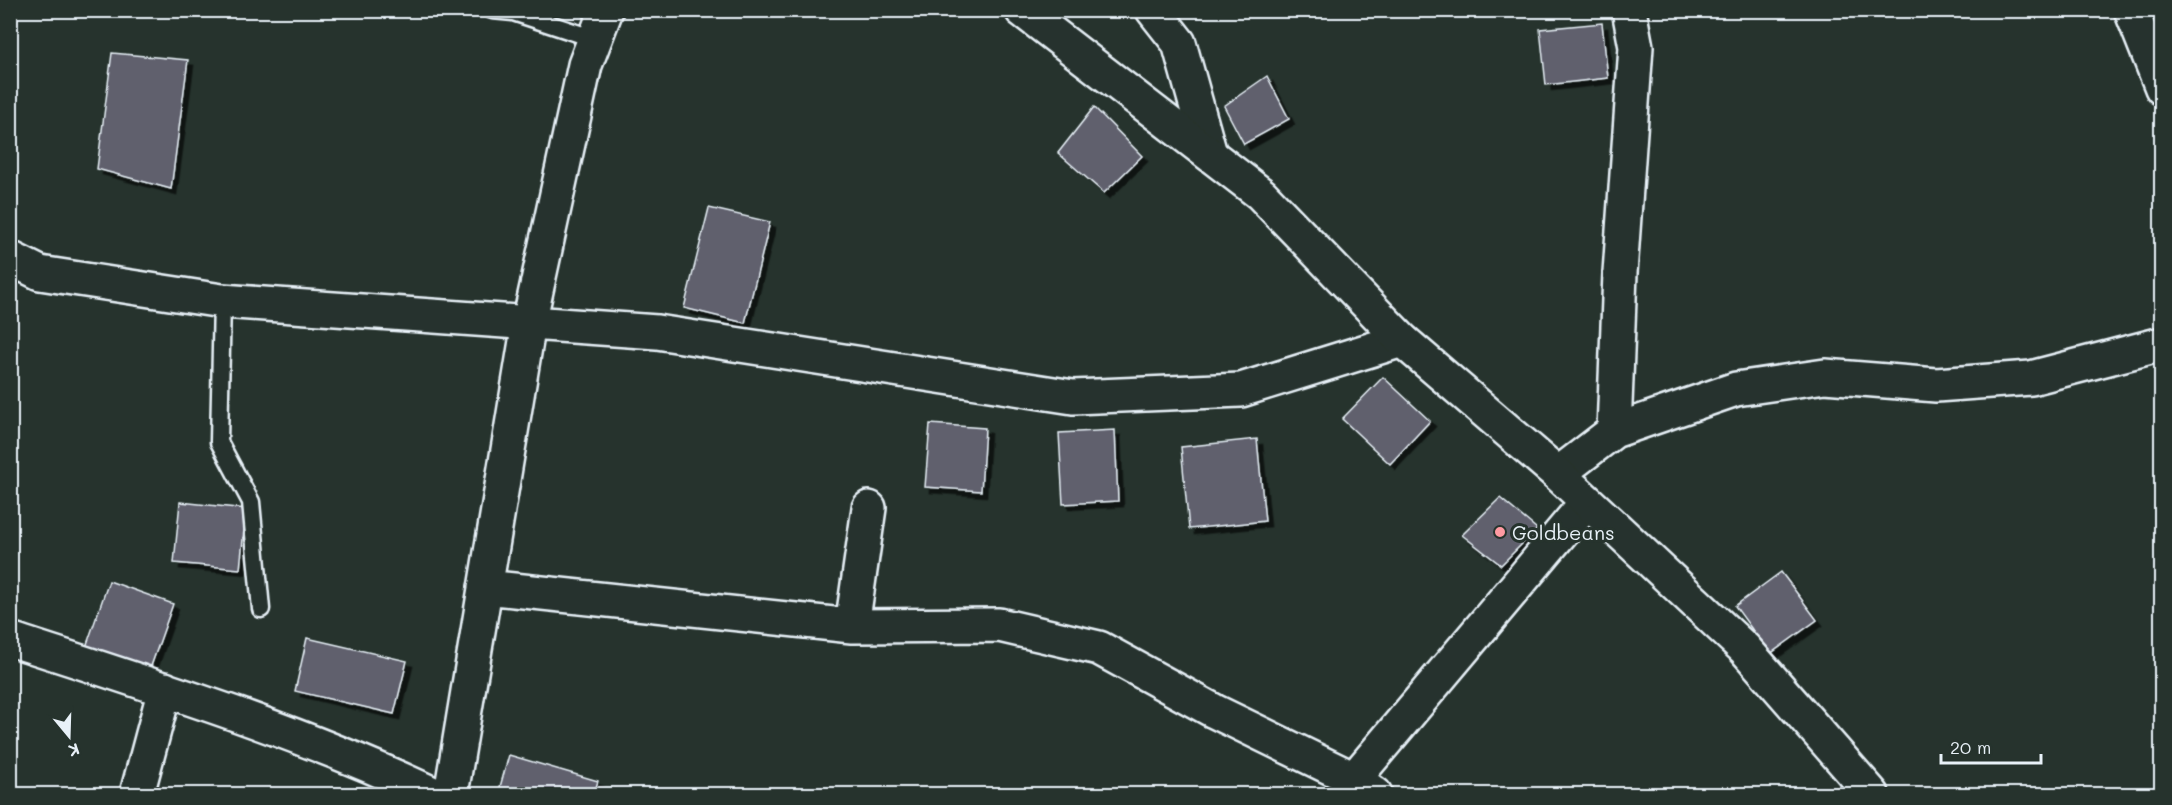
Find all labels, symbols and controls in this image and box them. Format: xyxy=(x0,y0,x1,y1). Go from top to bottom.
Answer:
place label: Goldbeans xyxy=(1512,519,1615,545)
marker: Goldbeans xyxy=(1493,525,1507,539)
north arrow xyxy=(39,706,99,766)
scale bar xyxy=(1941,727,2042,765)
text: 20 m xyxy=(1950,735,1991,759)
text: K xyxy=(66,739,82,762)

